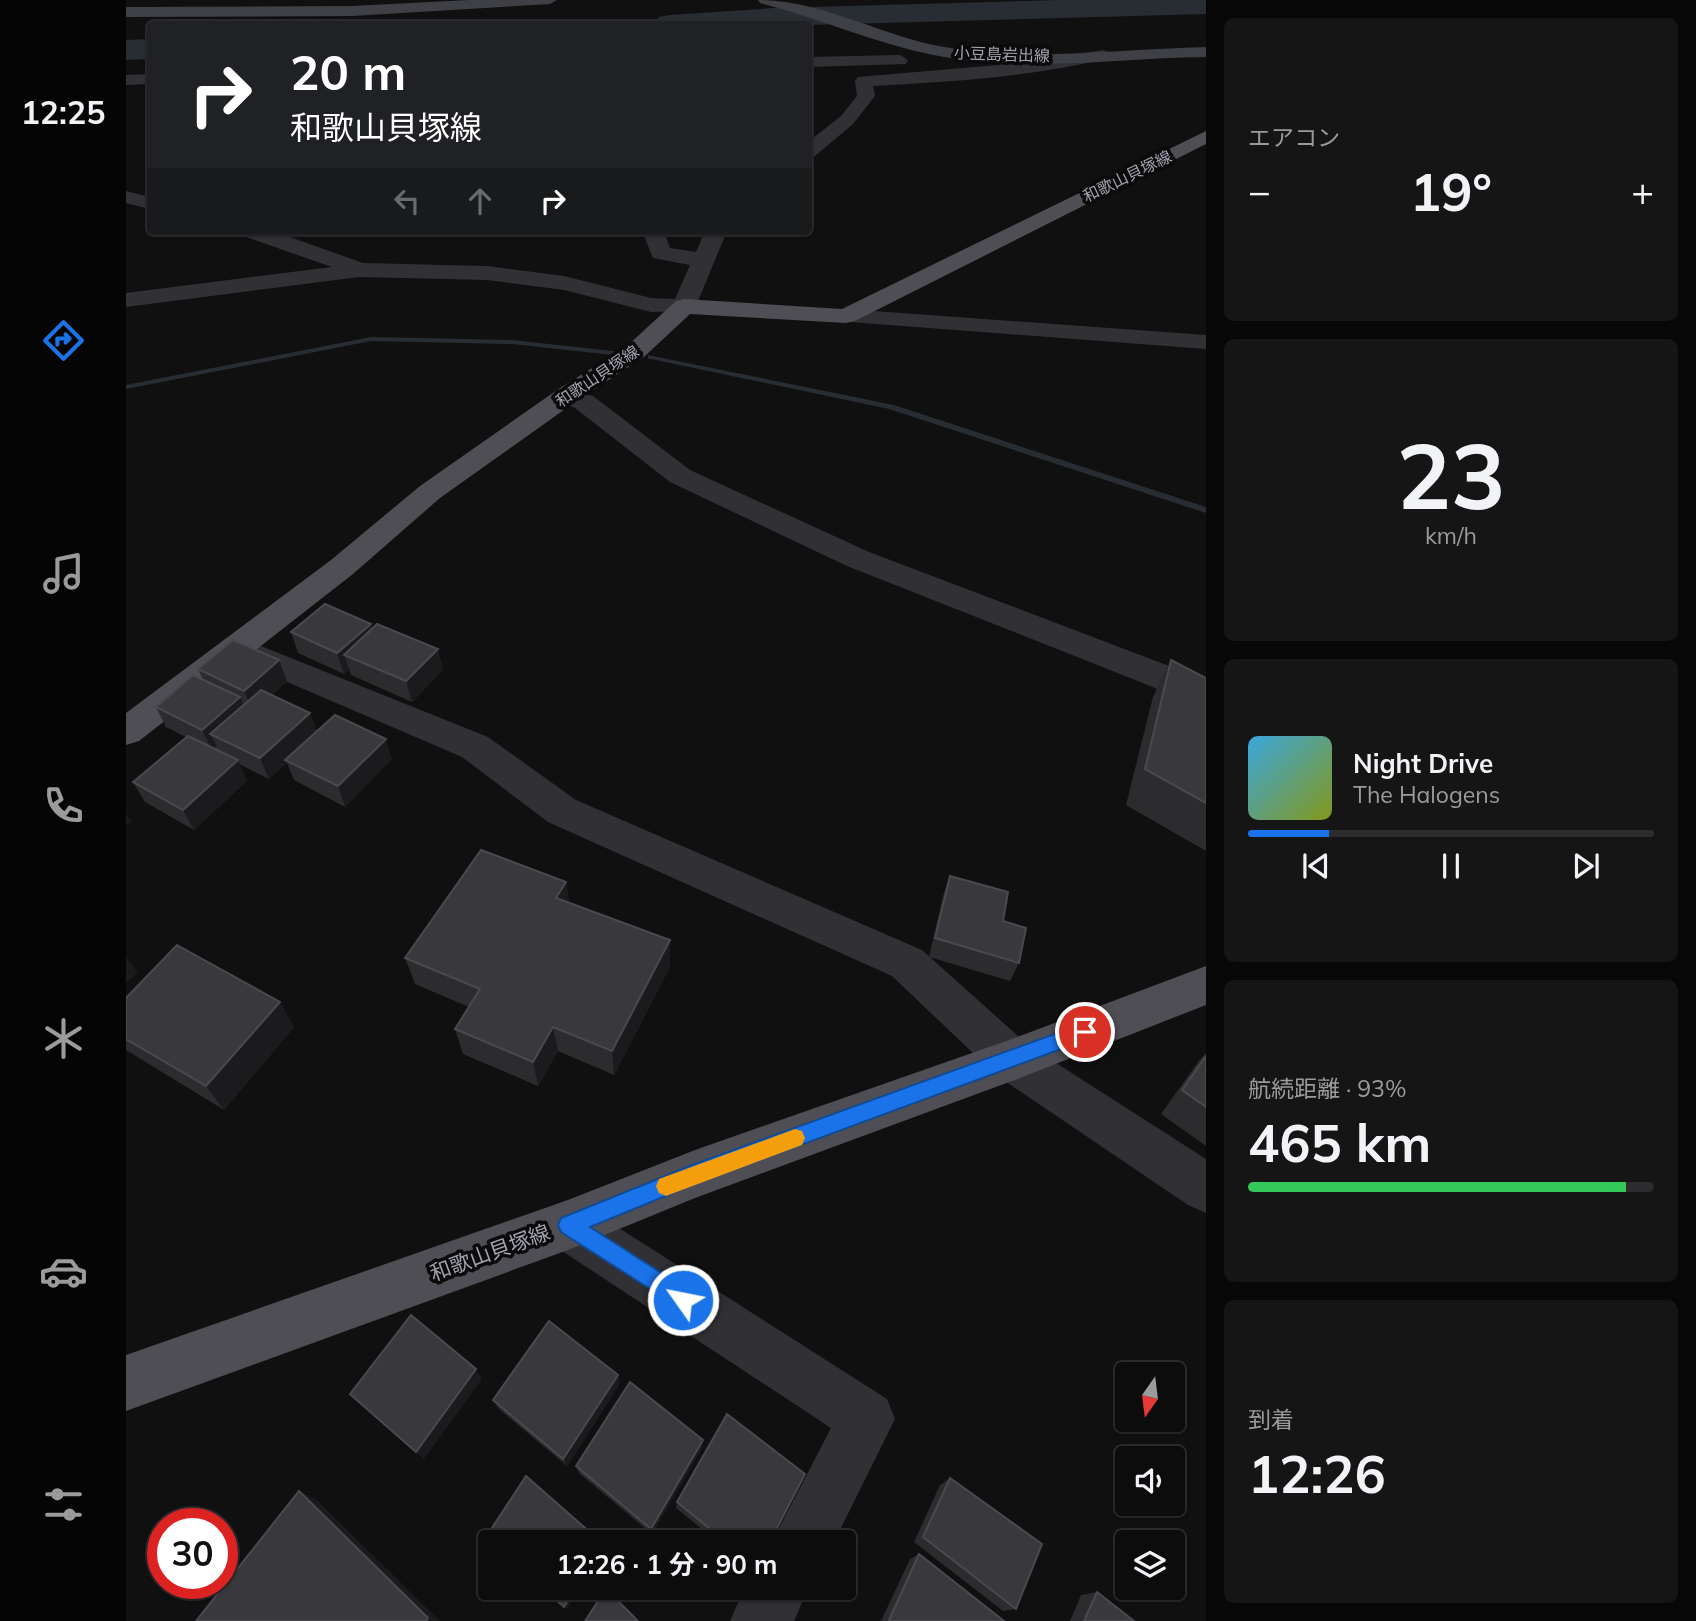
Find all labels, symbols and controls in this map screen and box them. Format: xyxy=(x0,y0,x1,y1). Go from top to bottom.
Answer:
text: 20 m xyxy=(290,41,406,102)
street label: 小豆島岩出線 xyxy=(954,42,1050,66)
icon: right xyxy=(175,49,266,140)
text: 12:25 xyxy=(21,92,105,132)
text: 和歌山貝塚線 xyxy=(290,107,482,147)
text: エアコン xyxy=(1248,123,1340,152)
street label: 和歌山貝塚線 xyxy=(1079,146,1175,206)
text: 19° xyxy=(1410,159,1492,224)
text: − xyxy=(1248,167,1271,215)
text: + xyxy=(1631,167,1654,215)
icon: left xyxy=(388,182,426,220)
icon: ahead xyxy=(461,182,499,220)
icon: right xyxy=(534,182,572,220)
icon: directions xyxy=(39,316,88,365)
street label: 和歌山貝塚線 xyxy=(552,341,642,411)
text: 23 xyxy=(1396,418,1506,532)
text: km/h xyxy=(1425,521,1477,550)
icon: music xyxy=(39,549,88,598)
text: Night Drive xyxy=(1353,747,1493,780)
text: The Halogens xyxy=(1353,780,1500,809)
icon: phone xyxy=(39,781,88,830)
icon: previous xyxy=(1297,847,1335,885)
icon: pause xyxy=(1432,847,1470,885)
icon: next xyxy=(1567,847,1605,885)
pin xyxy=(1055,1002,1115,1062)
icon: arrive xyxy=(1066,1013,1104,1051)
icon: climate xyxy=(39,1014,88,1063)
text: 航続距離 · 93% xyxy=(1248,1074,1406,1103)
text: 465 km xyxy=(1248,1110,1431,1175)
street label: 和歌山貝塚線 xyxy=(426,1218,553,1286)
icon: car xyxy=(39,1247,88,1296)
position arrow xyxy=(646,1263,720,1337)
north arrow xyxy=(1115,1362,1185,1432)
map controls xyxy=(1115,1362,1185,1600)
text: 到着 xyxy=(1248,1405,1294,1434)
text: 12:26 xyxy=(1248,1441,1386,1506)
button: sound xyxy=(1115,1446,1185,1516)
icon: filters xyxy=(39,1480,88,1529)
speed limit sign: 30 xyxy=(147,1508,238,1599)
button: layers xyxy=(1115,1530,1185,1600)
text: 12:26 · 1 分 · 90 m xyxy=(557,1548,777,1581)

